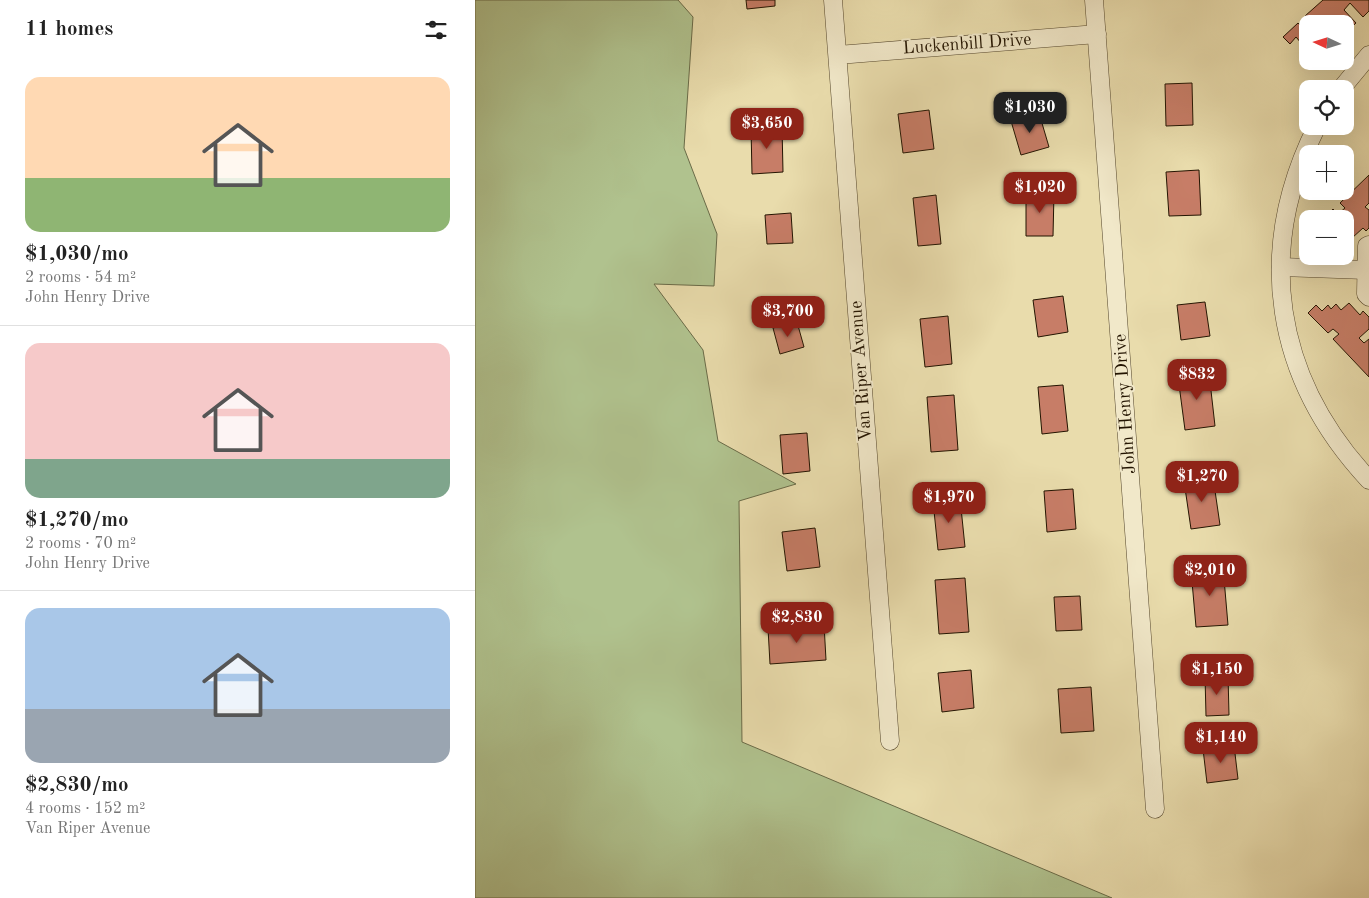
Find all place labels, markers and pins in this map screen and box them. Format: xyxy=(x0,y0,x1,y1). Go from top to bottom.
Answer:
pin: $1,030 xyxy=(989,92,1071,134)
pin: $3,650 xyxy=(726,108,808,150)
pin: $1,020 xyxy=(999,172,1081,214)
pin: $3,700 xyxy=(747,296,829,338)
pin: $832 xyxy=(1167,358,1227,401)
pin: $1,270 xyxy=(1161,460,1243,503)
pin: $1,970 xyxy=(908,482,990,524)
pin: $2,010 xyxy=(1169,554,1251,597)
pin: $2,830 xyxy=(756,602,838,644)
pin: $1,150 xyxy=(1176,654,1258,696)
pin: $1,140 xyxy=(1180,722,1262,764)

